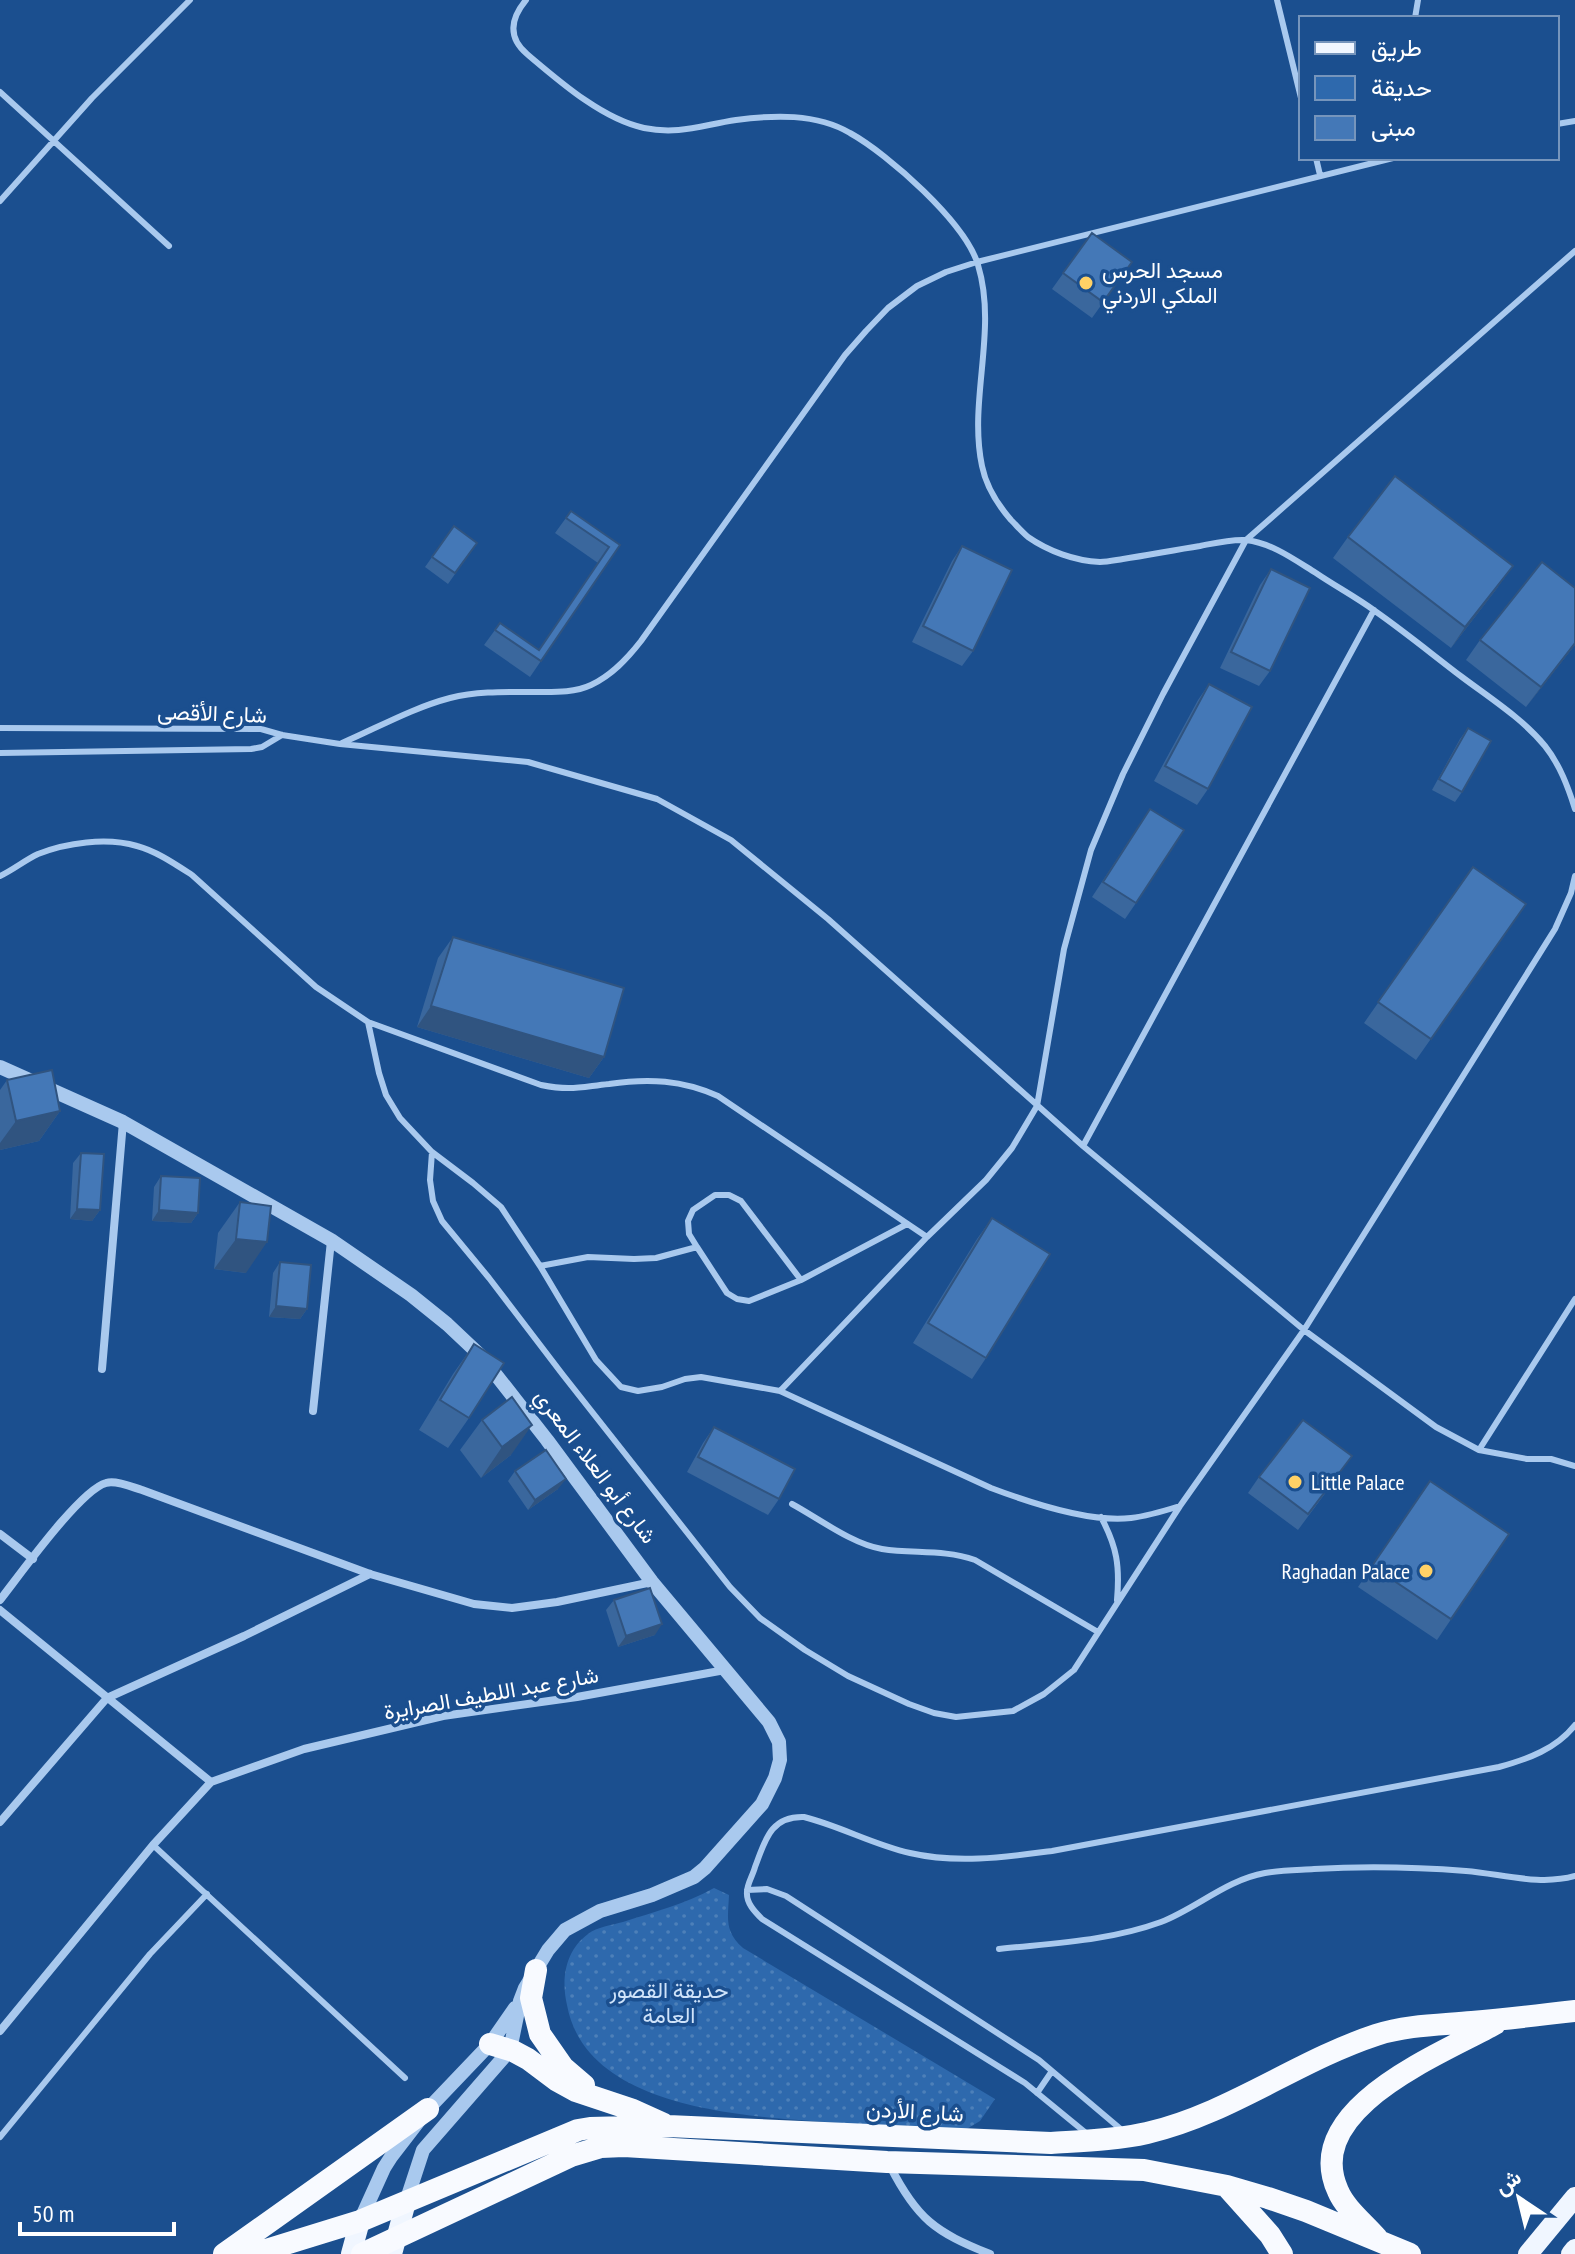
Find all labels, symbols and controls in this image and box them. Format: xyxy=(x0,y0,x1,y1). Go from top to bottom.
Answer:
legend xyxy=(1299,16,1559,160)
text: طريق xyxy=(1371,32,1422,63)
text: حديقة xyxy=(1371,72,1432,103)
text: مبنى xyxy=(1371,112,1416,143)
place label: مسجد الحرس الملكي الاردني xyxy=(1102,256,1223,314)
marker: مسجد الحرس الملكي الاردني xyxy=(1077,274,1095,292)
street label: شارع الأقصى xyxy=(157,697,267,730)
street label: شارع أبو العلاء المعري xyxy=(525,1383,663,1552)
place label: Little Palace xyxy=(1311,1468,1404,1496)
marker: Little Palace xyxy=(1286,1473,1304,1491)
place label: Raghadan Palace xyxy=(1281,1557,1410,1585)
marker: Raghadan Palace xyxy=(1417,1562,1435,1580)
street label: شارع عبد اللطيف الصرايرة xyxy=(381,1660,601,1727)
park label: حديقة القصور العامة xyxy=(609,1976,728,2029)
street label: شارع الأردن xyxy=(865,2094,965,2129)
north arrow xyxy=(1479,2158,1559,2238)
text: ش xyxy=(1489,2163,1526,2201)
scale bar xyxy=(20,2186,174,2236)
text: 50 m xyxy=(32,2198,74,2229)

